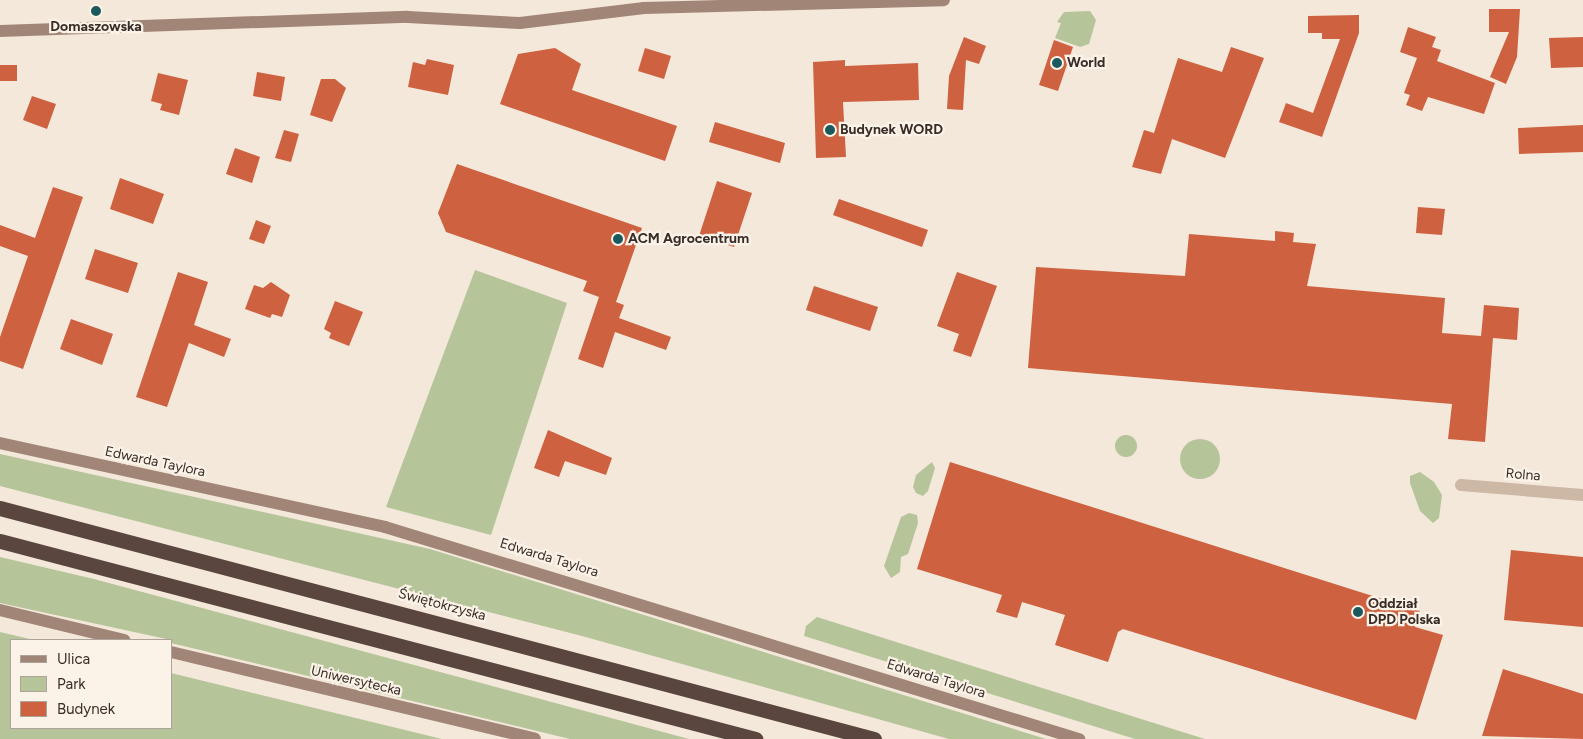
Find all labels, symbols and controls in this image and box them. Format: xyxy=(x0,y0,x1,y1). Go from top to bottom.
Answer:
marker: Domaszowska xyxy=(90,5,102,17)
place label: Domaszowska xyxy=(50,19,142,35)
place label: World xyxy=(1067,55,1105,71)
marker: World xyxy=(1051,57,1063,69)
place label: Budynek WORD xyxy=(840,122,943,138)
marker: Budynek WORD xyxy=(824,124,836,136)
place label: ACM Agrocentrum xyxy=(628,231,749,247)
marker: ACM Agrocentrum xyxy=(612,233,624,245)
street label: Edwarda Taylora xyxy=(103,443,207,481)
street label: Rolna xyxy=(1505,465,1541,485)
street label: Edwarda Taylora xyxy=(498,535,600,581)
street label: Świętokrzyska xyxy=(396,585,488,625)
place label: Oddział DPD Polska xyxy=(1368,596,1440,628)
marker: Oddział DPD Polska xyxy=(1352,606,1364,618)
legend xyxy=(10,639,172,729)
text: Ulica xyxy=(57,650,90,668)
street label: Edwarda Taylora xyxy=(885,656,987,702)
street label: Uniwersytecka xyxy=(309,662,403,700)
text: Park xyxy=(57,675,86,693)
text: Budynek xyxy=(57,700,115,718)

